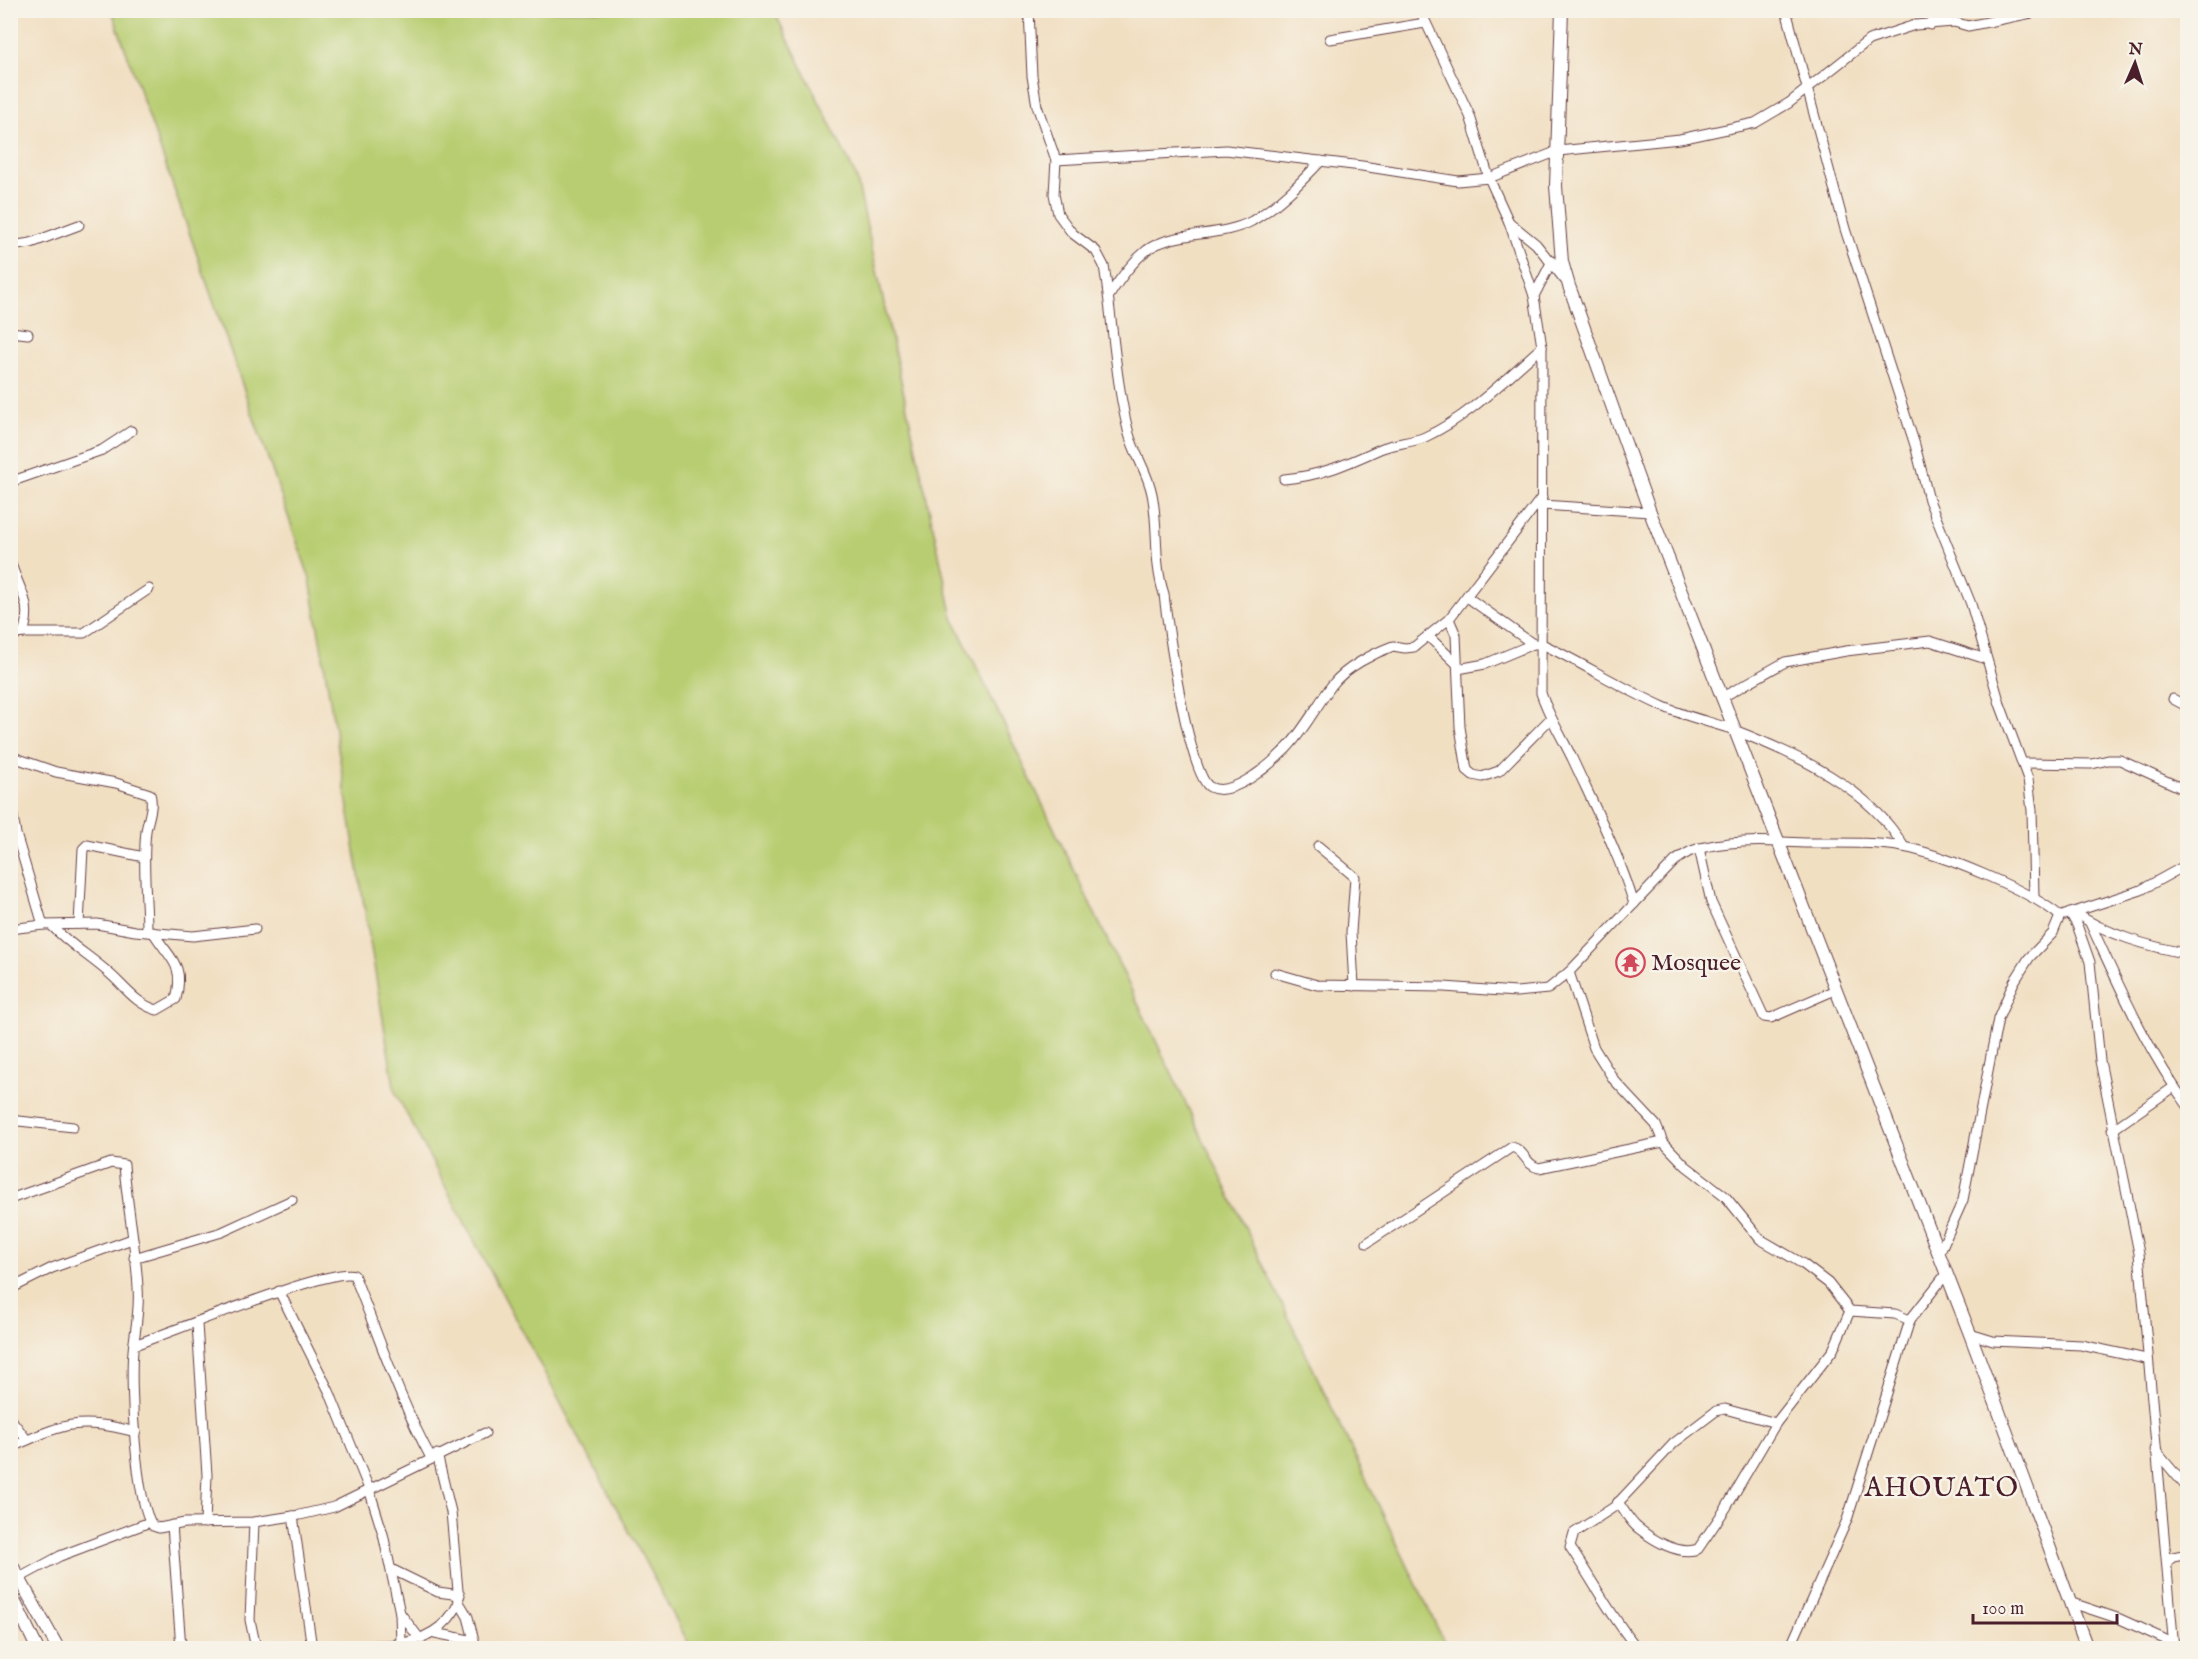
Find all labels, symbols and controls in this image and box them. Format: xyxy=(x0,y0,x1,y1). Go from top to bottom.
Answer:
north arrow xyxy=(2105,33,2165,93)
text: N xyxy=(2127,40,2143,60)
temple icon: Mosquee xyxy=(1614,947,1646,979)
place label: Mosquee xyxy=(1651,948,1741,979)
district label: AHOUATO xyxy=(1864,1472,2020,1506)
scale bar xyxy=(1973,1587,2117,1625)
text: 100 m xyxy=(1982,1598,2024,1621)

